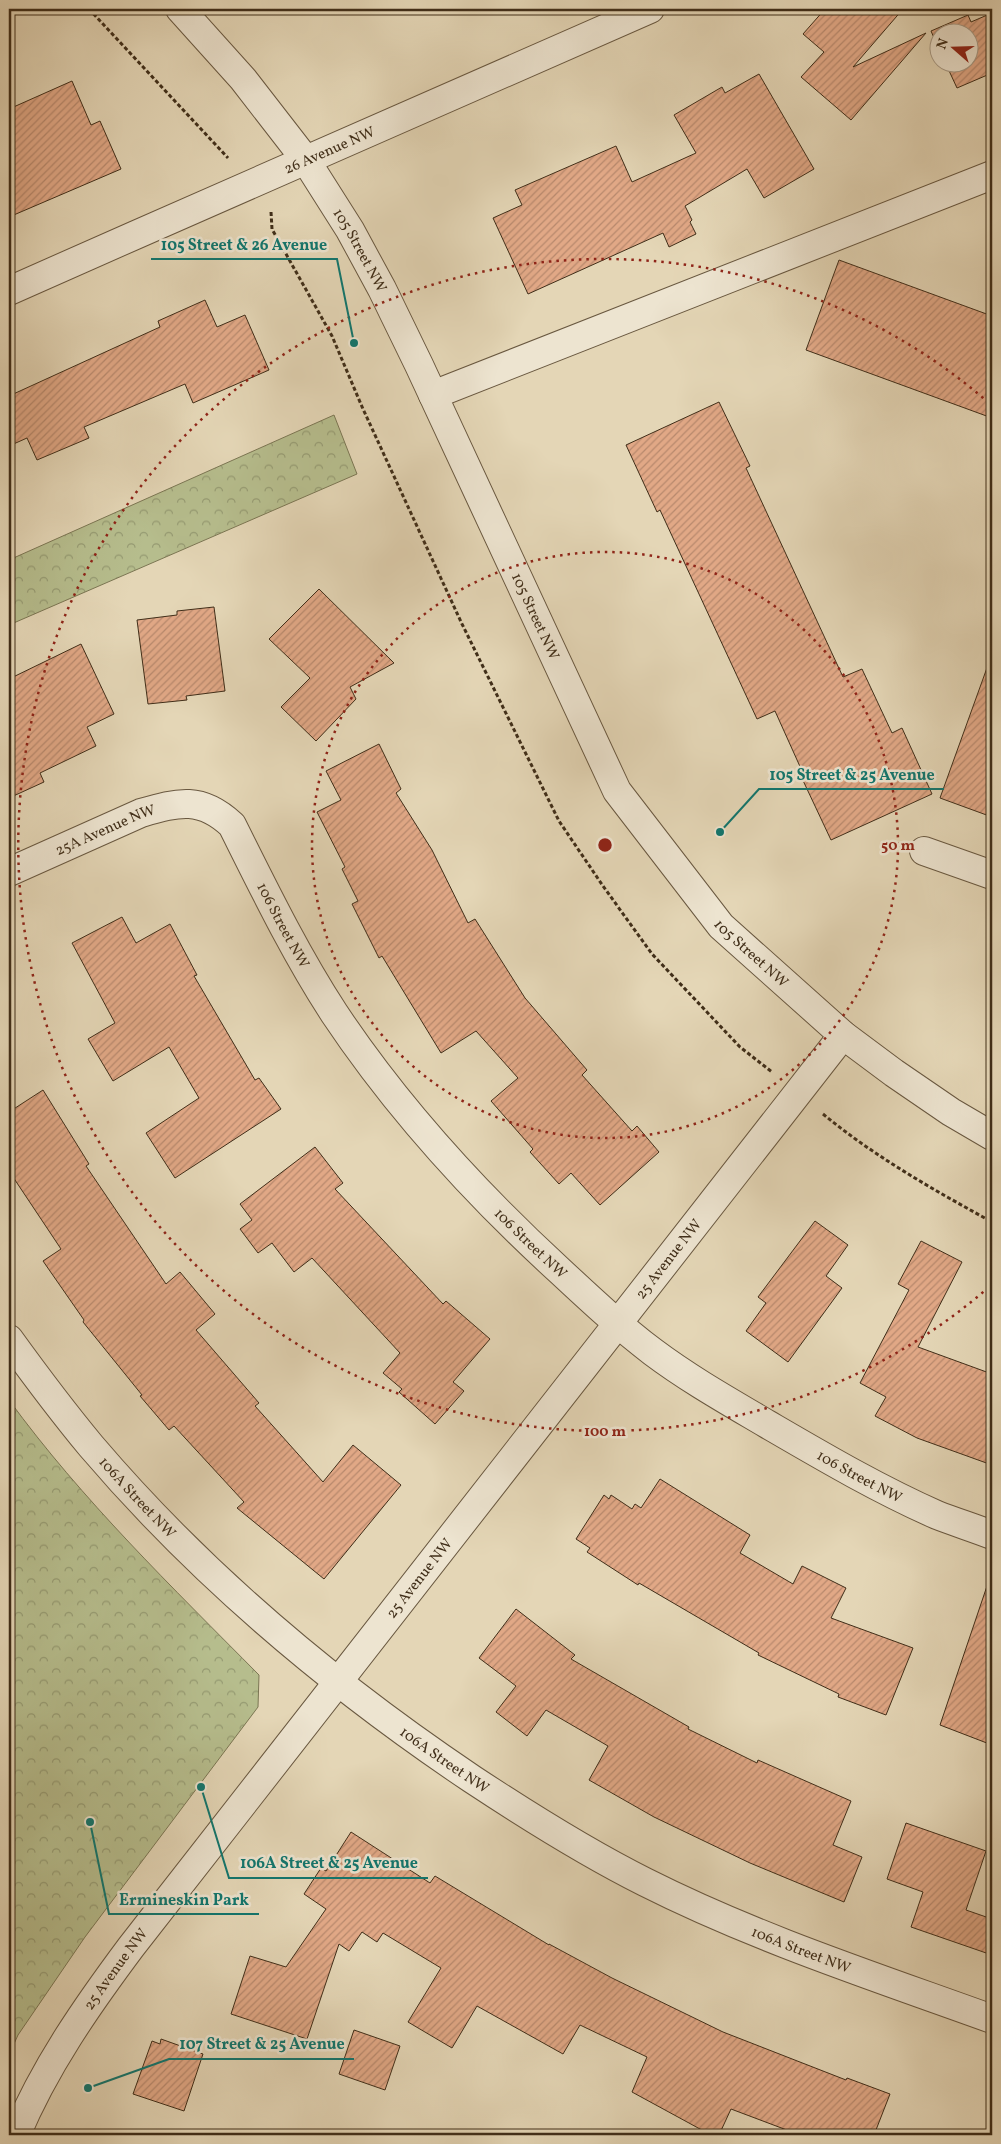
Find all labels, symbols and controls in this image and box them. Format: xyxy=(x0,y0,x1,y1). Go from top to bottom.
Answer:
north arrow xyxy=(928,22,978,72)
text: N xyxy=(933,36,954,52)
street label: 26 Avenue NW xyxy=(281,122,379,180)
street label: 105 Street NW xyxy=(327,205,391,297)
callout: 105 Street & 26 Avenue xyxy=(151,228,337,259)
text: 105 Street & 26 Avenue xyxy=(161,235,327,257)
street label: 105 Street NW xyxy=(505,570,564,664)
callout: 105 Street & 25 Avenue xyxy=(759,758,944,789)
text: 105 Street & 25 Avenue xyxy=(769,765,935,787)
street label: 25A Avenue NW xyxy=(52,800,158,862)
centre of rings xyxy=(596,836,614,854)
text: 50 m xyxy=(881,836,915,857)
street label: 106 Street NW xyxy=(251,879,313,972)
street label: 105 Street NW xyxy=(708,916,792,993)
street label: 106 Street NW xyxy=(488,1204,571,1284)
street label: 25 Avenue NW xyxy=(631,1215,707,1304)
text: 100 m xyxy=(584,1422,627,1443)
street label: 106 Street NW xyxy=(812,1446,905,1509)
street label: 106A Street NW xyxy=(93,1453,180,1544)
street label: 25 Avenue NW xyxy=(382,1534,458,1624)
street label: 106A Street NW xyxy=(395,1723,493,1799)
callout: 106A Street & 25 Avenue xyxy=(229,1847,428,1878)
text: 106A Street & 25 Avenue xyxy=(240,1853,418,1875)
callout: Ermineskin Park xyxy=(109,1883,259,1914)
text: Ermineskin Park xyxy=(119,1890,249,1912)
street label: 106A Street NW xyxy=(748,1922,853,1979)
street label: 25 Avenue NW xyxy=(80,1925,154,2015)
callout: 107 Street & 25 Avenue xyxy=(169,2028,354,2059)
text: 107 Street & 25 Avenue xyxy=(179,2034,345,2056)

